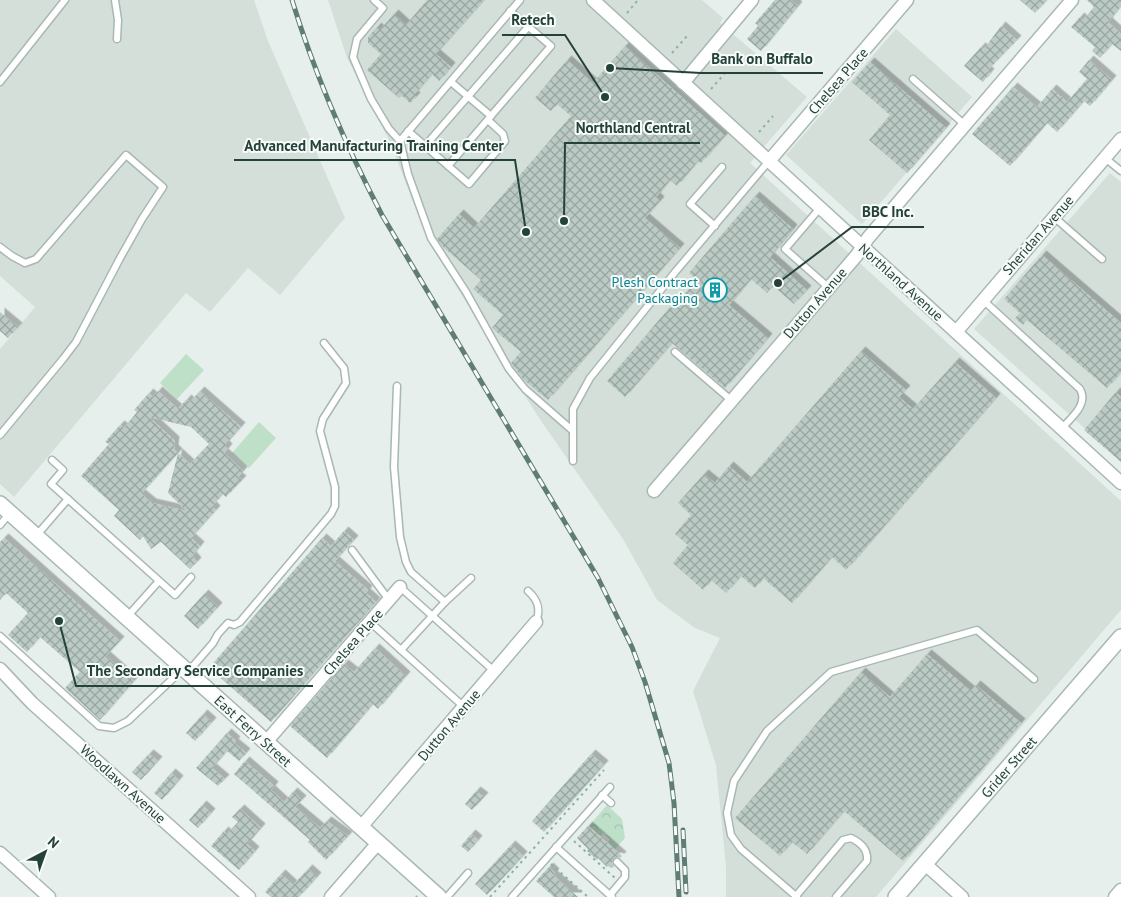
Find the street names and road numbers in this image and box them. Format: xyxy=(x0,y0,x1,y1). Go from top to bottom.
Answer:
street label: Chelsea Place xyxy=(804,44,872,118)
street label: Sheridan Avenue xyxy=(998,191,1078,279)
street label: Northland Avenue xyxy=(855,239,947,325)
street label: Dutton Avenue xyxy=(779,264,851,342)
street label: Chelsea Place xyxy=(319,605,387,679)
street label: Dutton Avenue xyxy=(414,685,484,765)
street label: East Ferry Street xyxy=(210,691,296,771)
street label: Grider Street xyxy=(977,732,1041,802)
street label: Woodlawn Avenue xyxy=(76,741,170,827)

